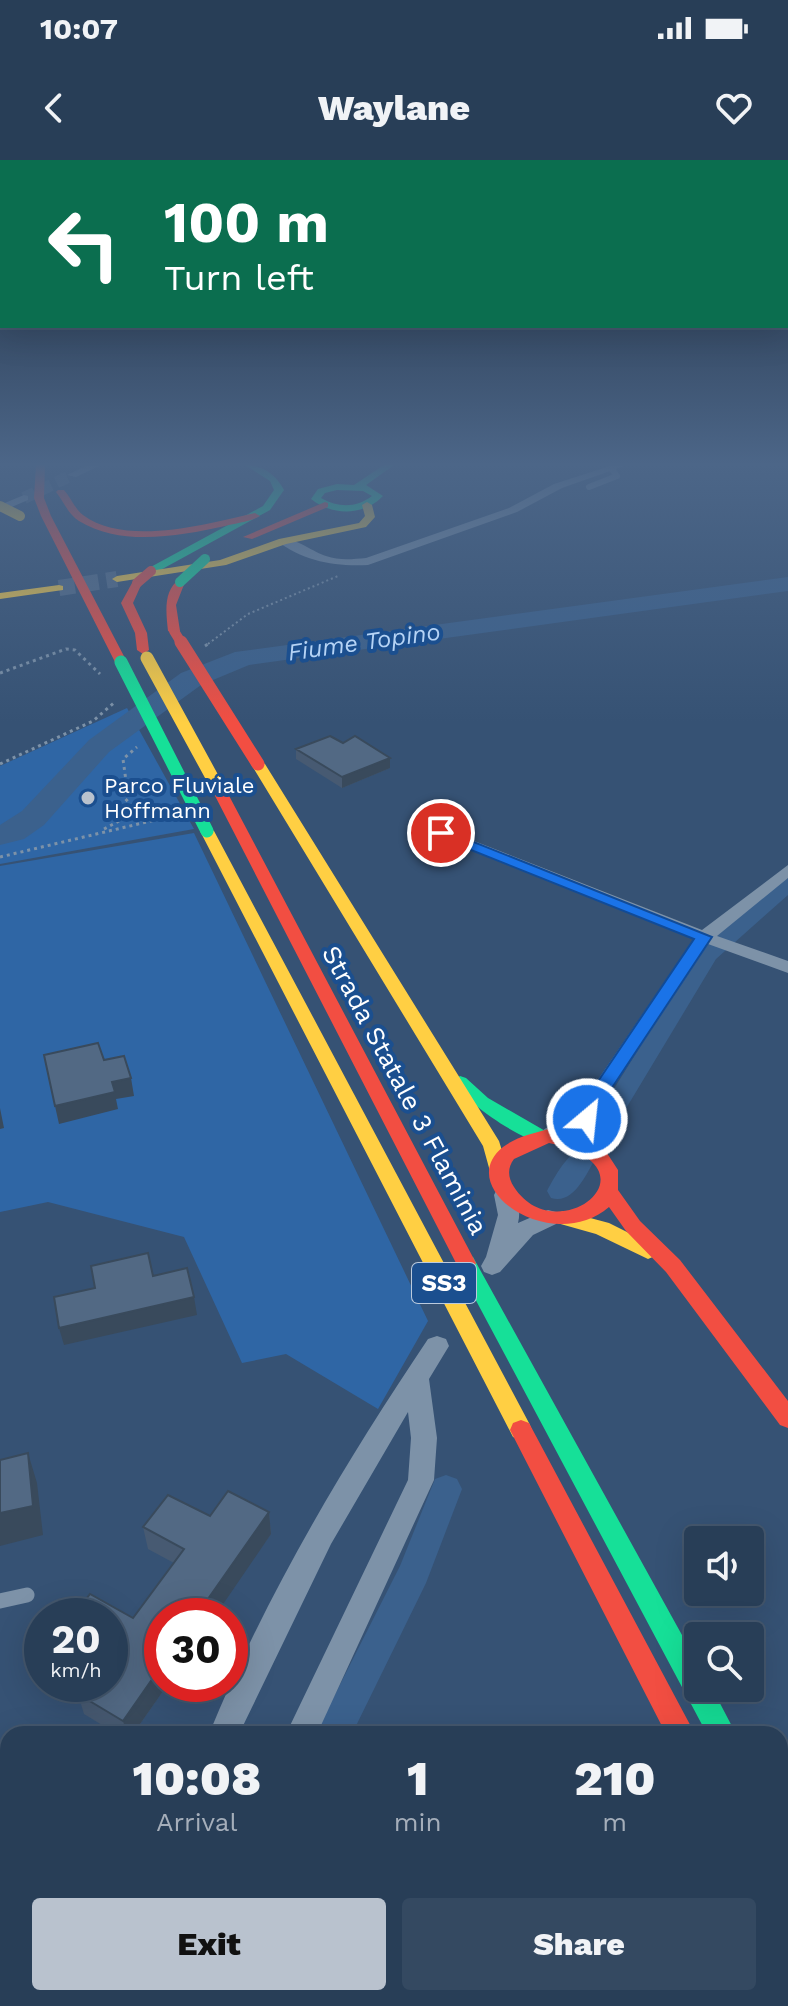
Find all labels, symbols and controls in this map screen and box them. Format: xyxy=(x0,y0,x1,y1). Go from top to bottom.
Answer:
text: 10:07 xyxy=(40,11,118,46)
icon: back xyxy=(32,86,76,130)
icon: heart xyxy=(712,86,756,130)
text: Waylane xyxy=(318,87,470,129)
text: 100 m xyxy=(164,190,329,256)
icon: left xyxy=(32,192,136,296)
text: Turn left xyxy=(164,257,314,299)
water label: Fiume Topino xyxy=(286,617,442,667)
place label: Parco Fluviale Hoffmann xyxy=(104,773,254,823)
marker: Parco Fluviale Hoffmann xyxy=(79,789,97,807)
pin xyxy=(407,799,475,867)
icon: arrive xyxy=(419,811,463,855)
street label: Strada Statale 3 Flaminia xyxy=(316,940,494,1240)
position arrow xyxy=(545,1077,629,1161)
road number: SS3 xyxy=(412,1263,476,1303)
map controls xyxy=(684,1526,764,1702)
button: sound xyxy=(684,1526,764,1606)
speed limit sign: 30 xyxy=(144,1598,248,1702)
text: 20 xyxy=(51,1616,101,1663)
button: search xyxy=(684,1622,764,1702)
text: km/h xyxy=(50,1658,102,1682)
text: 10:08 xyxy=(132,1750,261,1807)
text: 1 xyxy=(407,1750,428,1807)
text: 210 xyxy=(574,1750,656,1807)
text: Arrival xyxy=(156,1807,237,1837)
text: min xyxy=(394,1807,442,1837)
text: m xyxy=(602,1807,627,1837)
button: Exit xyxy=(32,1898,386,1990)
button: Share xyxy=(402,1898,756,1990)

